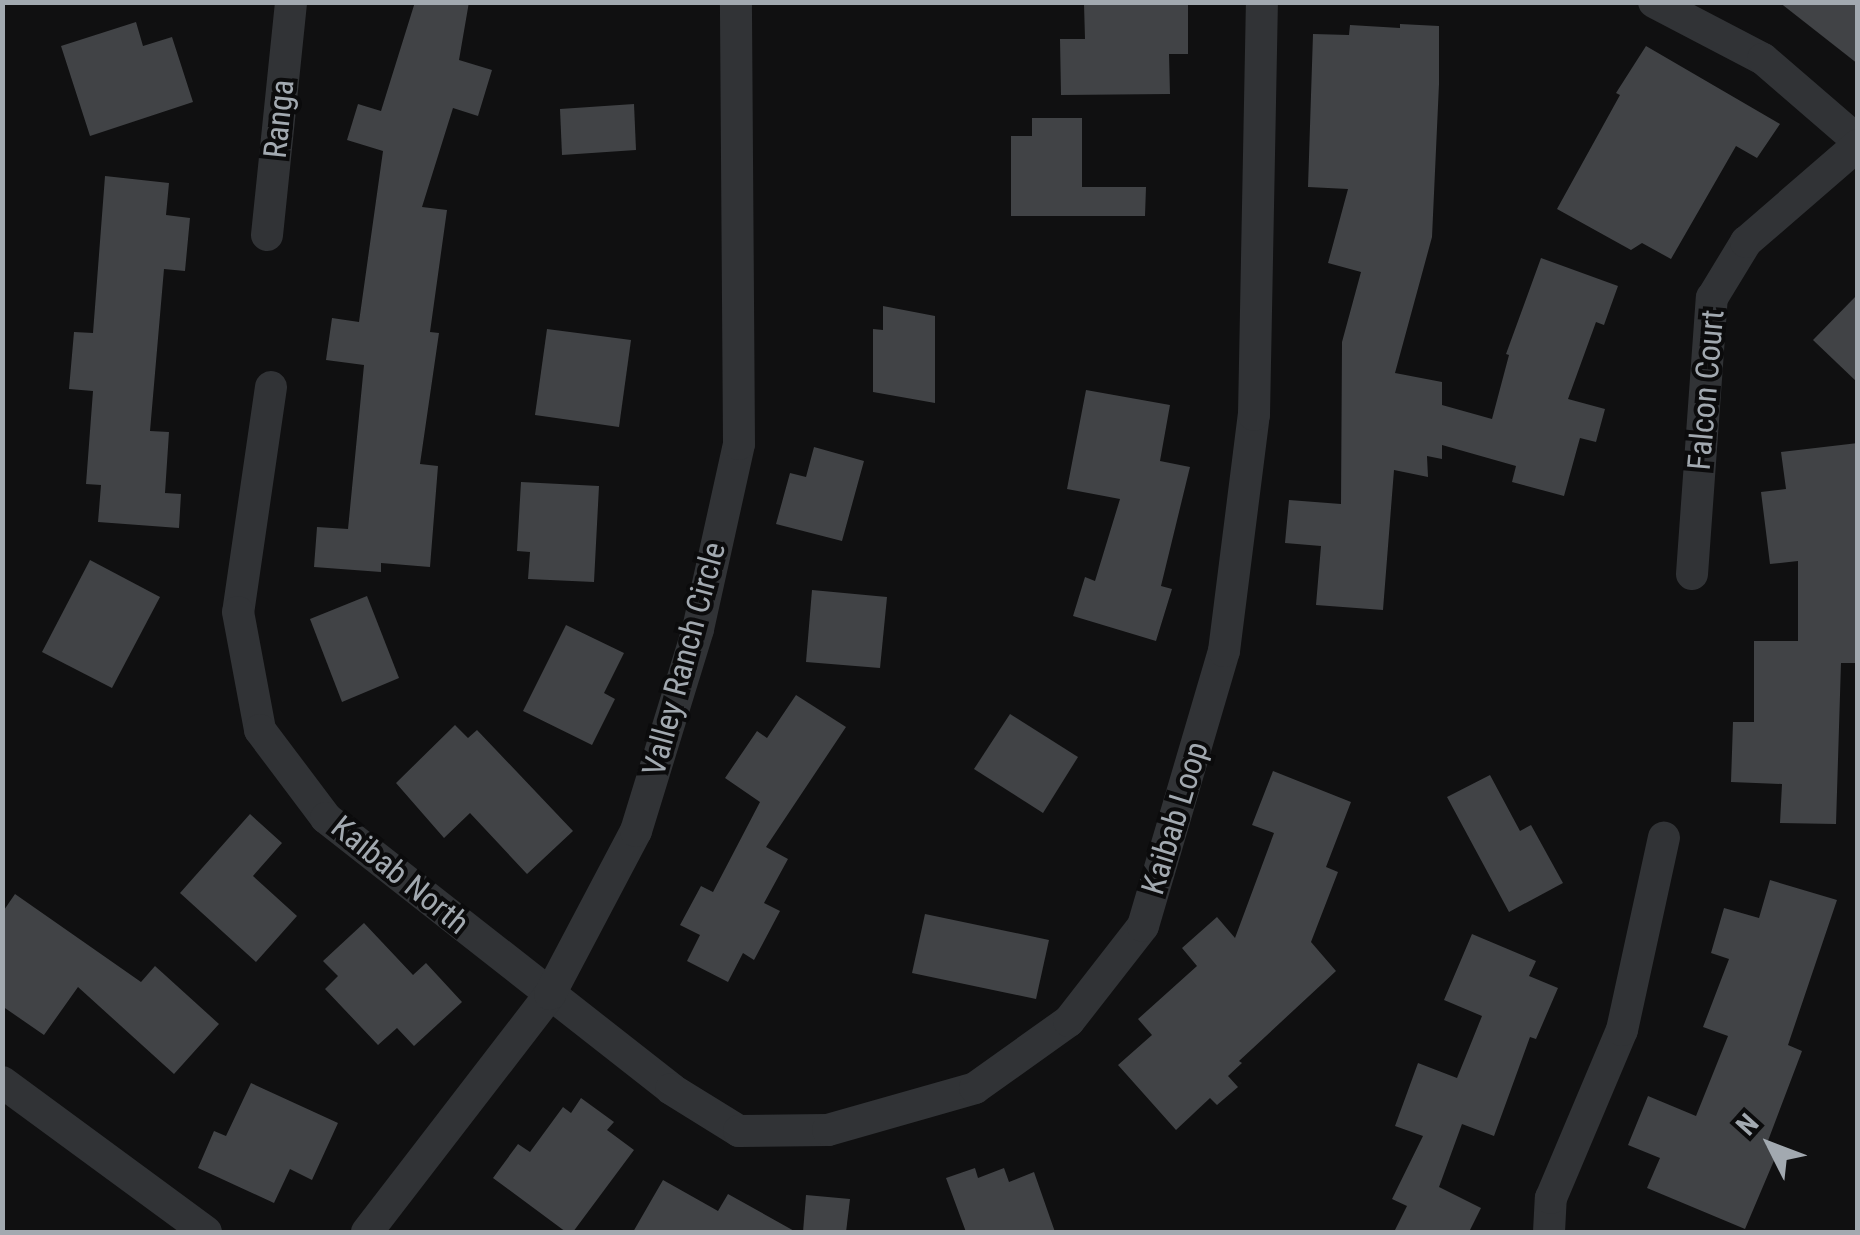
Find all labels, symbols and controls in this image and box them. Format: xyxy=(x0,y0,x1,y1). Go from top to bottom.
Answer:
street label: Ranga xyxy=(256,78,302,160)
street label: Falcon Court xyxy=(1680,308,1732,472)
street label: Valley Ranch Circle xyxy=(634,538,734,780)
street label: Kaibab Loop xyxy=(1134,737,1216,899)
street label: Kaibab North xyxy=(324,808,476,942)
north arrow xyxy=(1720,1095,1820,1195)
text: N xyxy=(1729,1107,1765,1142)

